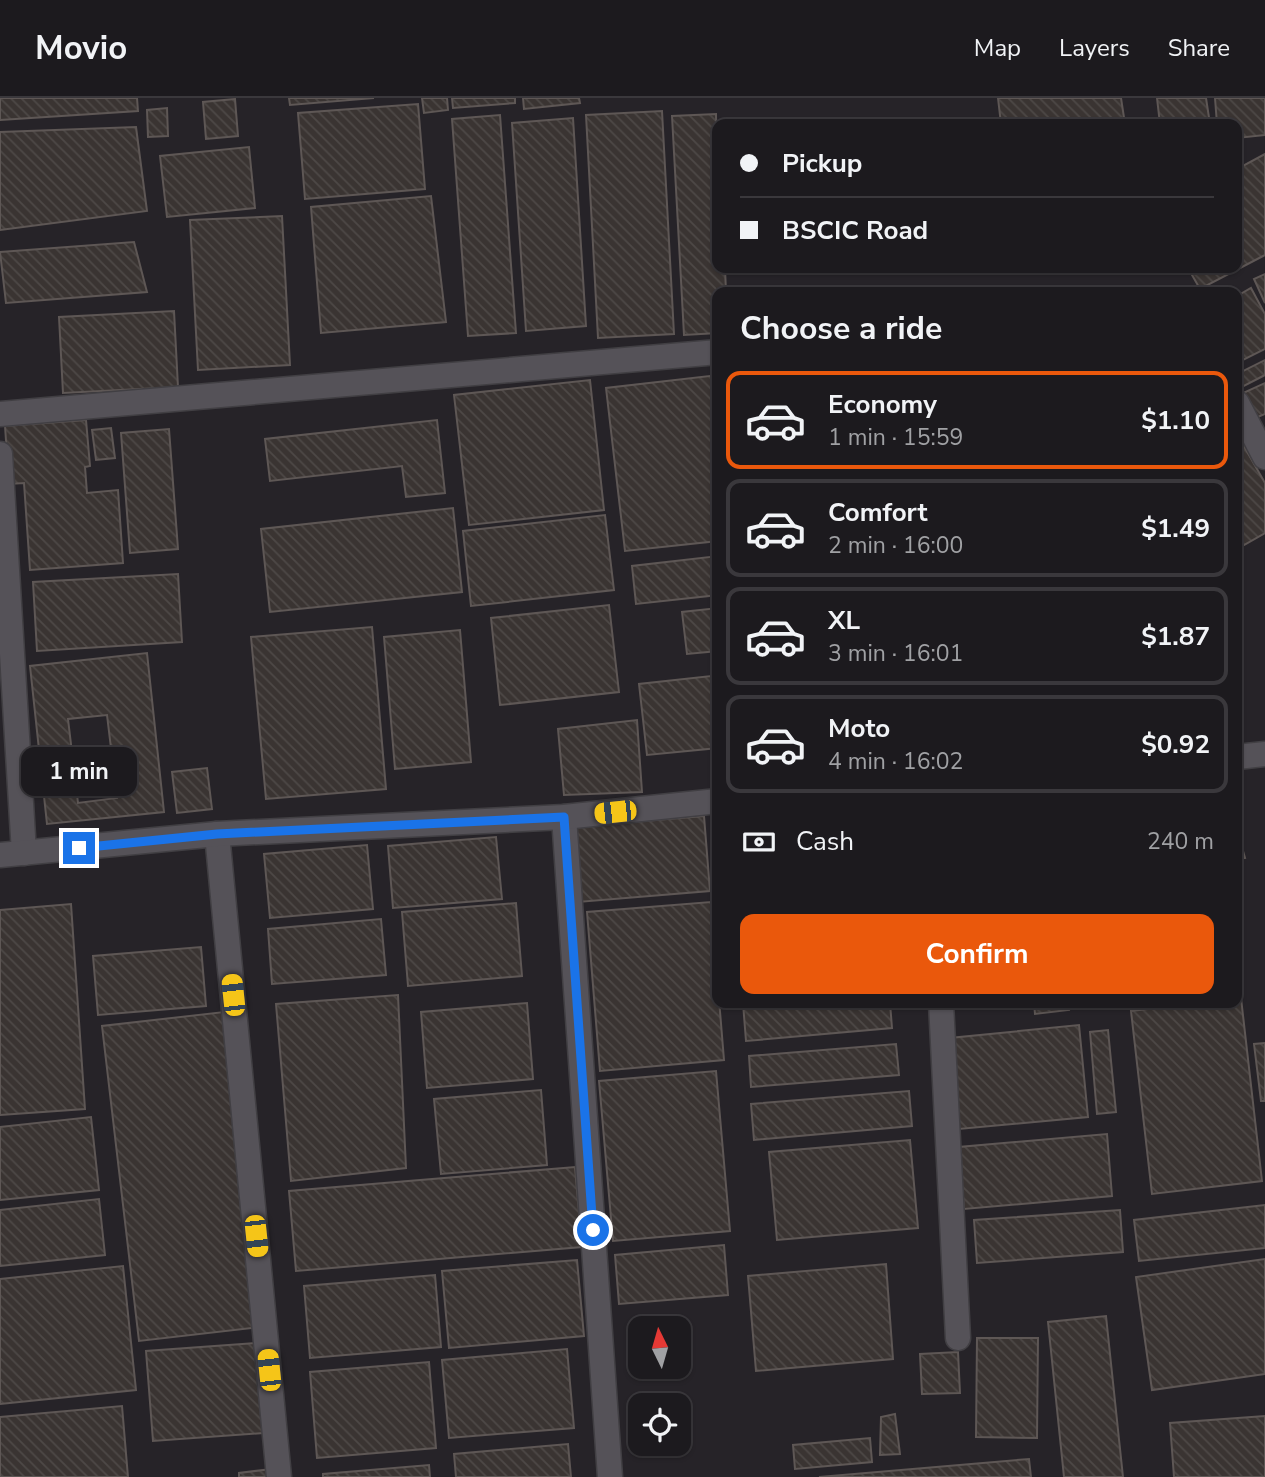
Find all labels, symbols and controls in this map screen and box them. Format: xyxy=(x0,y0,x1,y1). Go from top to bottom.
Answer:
text: Movio xyxy=(35,26,127,71)
text: Map xyxy=(974,32,1021,64)
text: Layers xyxy=(1059,32,1130,64)
text: Share xyxy=(1168,32,1230,64)
text: Pickup xyxy=(782,146,862,181)
text: BSCIC Road xyxy=(782,213,928,248)
text: Choose a ride xyxy=(740,307,942,350)
text: Economy xyxy=(828,387,937,422)
icon: car xyxy=(744,389,807,452)
text: $1.10 xyxy=(1141,403,1210,438)
text: 1 min · 15:59 xyxy=(828,422,963,453)
text: Comfort xyxy=(828,495,928,530)
icon: car xyxy=(744,497,807,560)
text: $1.49 xyxy=(1141,511,1210,546)
text: 2 min · 16:00 xyxy=(828,530,963,561)
text: XL xyxy=(828,603,860,638)
icon: car xyxy=(744,605,807,668)
text: $1.87 xyxy=(1141,619,1210,654)
text: 3 min · 16:01 xyxy=(828,638,963,669)
text: Moto xyxy=(828,711,890,746)
icon: car xyxy=(744,713,807,776)
text: $0.92 xyxy=(1141,727,1210,762)
callout: 1 min xyxy=(21,746,137,796)
text: 4 min · 16:02 xyxy=(828,746,963,777)
text: 1 min xyxy=(49,756,109,787)
car xyxy=(594,799,637,825)
icon: cash xyxy=(740,823,778,861)
text: Cash xyxy=(796,824,854,859)
text: 240 m xyxy=(1147,826,1214,857)
route end xyxy=(63,832,95,864)
button: Confirm xyxy=(740,914,1214,994)
car xyxy=(221,973,246,1017)
car xyxy=(244,1214,269,1258)
route start xyxy=(577,1214,609,1246)
north arrow xyxy=(628,1316,691,1379)
map controls xyxy=(628,1316,691,1456)
car xyxy=(257,1348,282,1392)
button: locate xyxy=(628,1393,691,1456)

